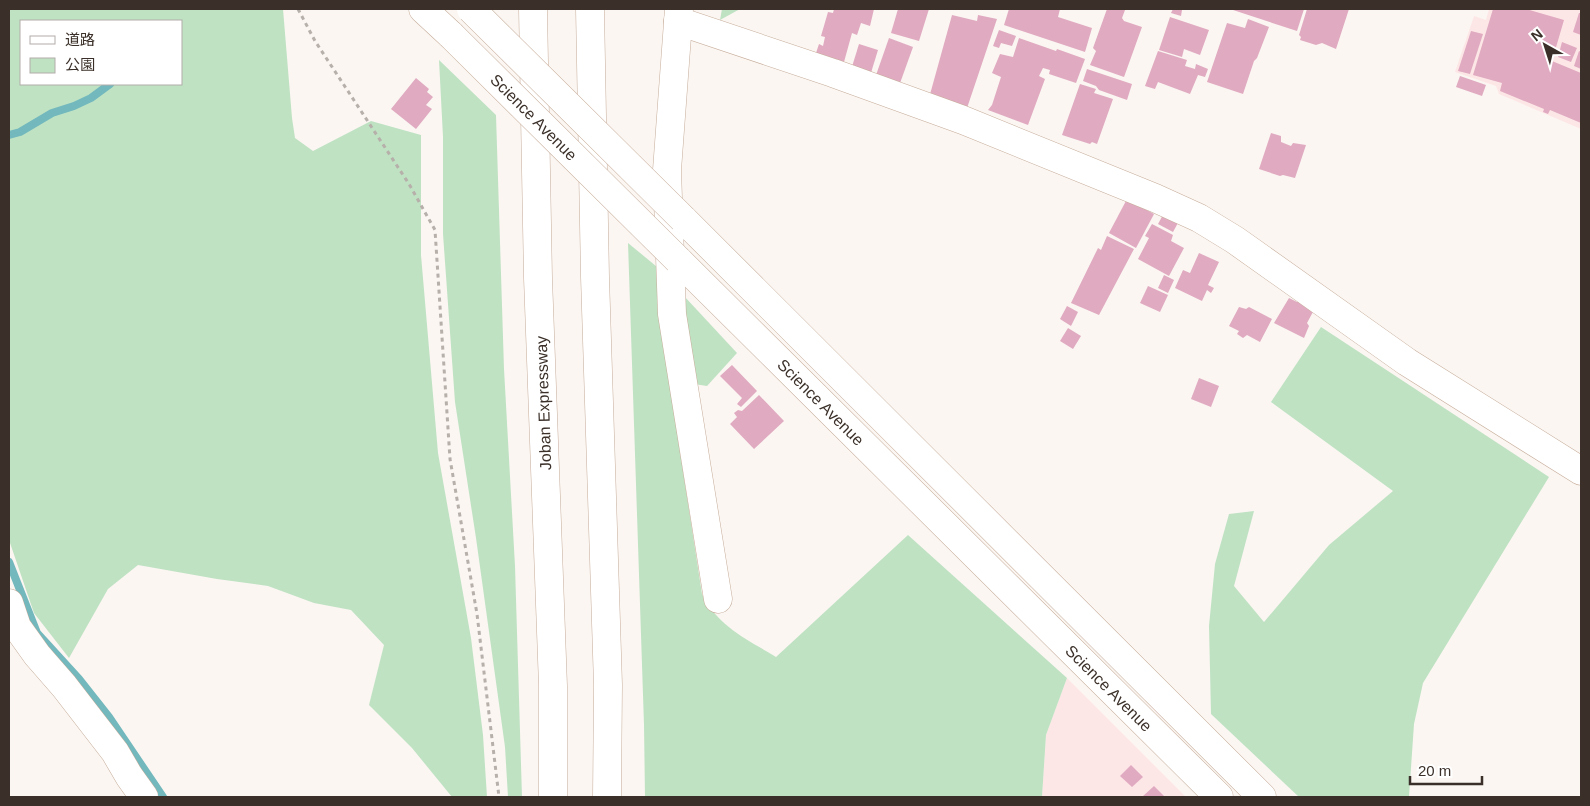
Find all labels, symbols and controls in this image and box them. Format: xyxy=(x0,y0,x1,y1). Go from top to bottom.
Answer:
legend xyxy=(20,20,182,85)
north arrow xyxy=(1520,20,1570,70)
text: N xyxy=(1528,25,1546,44)
text: 道路 xyxy=(65,31,95,48)
text: 公園 xyxy=(65,56,95,73)
street label: Science Avenue xyxy=(487,71,580,164)
street label: Joban Expressway xyxy=(533,336,554,470)
street label: Science Avenue xyxy=(774,356,867,449)
street label: Science Avenue xyxy=(1062,642,1155,735)
scale bar xyxy=(1410,754,1482,786)
text: 20 m xyxy=(1418,762,1451,779)

